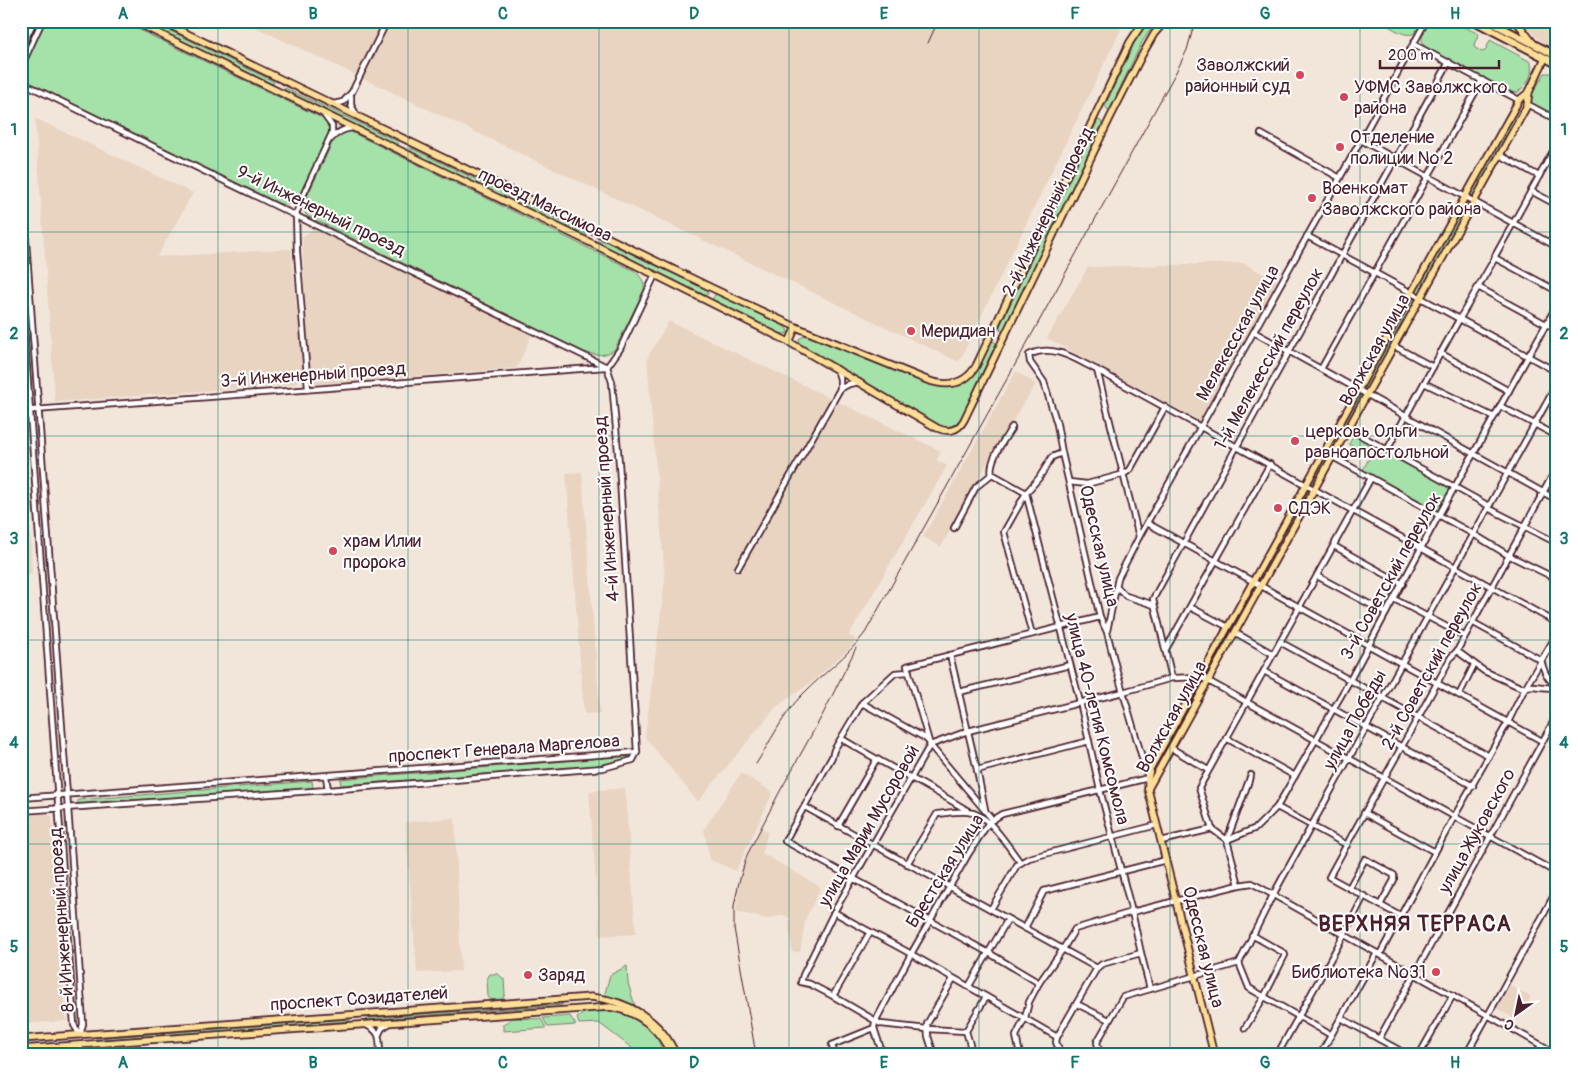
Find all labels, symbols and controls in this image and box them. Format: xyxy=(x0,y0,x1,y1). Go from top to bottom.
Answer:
text: A xyxy=(118,4,129,24)
text: B xyxy=(308,4,318,24)
text: C xyxy=(498,4,508,24)
text: D xyxy=(689,4,699,24)
text: E xyxy=(880,4,889,24)
text: F xyxy=(1070,4,1080,24)
text: G xyxy=(1260,4,1271,24)
text: H xyxy=(1450,4,1460,24)
scale bar xyxy=(1380,38,1499,70)
text: 200 m xyxy=(1388,46,1433,65)
place label: Заволжский районный суд xyxy=(1185,54,1290,98)
marker: Заволжский районный суд xyxy=(1294,69,1306,81)
place label: УФМС Заволжского района xyxy=(1354,76,1508,120)
marker: УФМС Заволжского района xyxy=(1338,91,1350,103)
text: 1 xyxy=(11,120,17,140)
text: 1 xyxy=(1561,120,1567,140)
street label: 2-й Инженерный проезд xyxy=(997,123,1099,300)
place label: Отделение полиции № 2 xyxy=(1350,126,1453,170)
marker: Отделение полиции № 2 xyxy=(1334,141,1346,153)
street label: 9-й Инженерный проезд xyxy=(233,160,409,262)
street label: проезд Максимова xyxy=(474,163,616,247)
place label: Военкомат Заволжского района xyxy=(1322,177,1481,221)
marker: Военкомат Заволжского района xyxy=(1306,192,1318,204)
street label: Мелекесская улица xyxy=(1191,261,1285,405)
street label: 1-й Мелекесский переулок xyxy=(1209,264,1329,454)
street label: Волжская улица xyxy=(1335,290,1415,410)
place label: Меридиан xyxy=(921,320,996,343)
text: 2 xyxy=(10,324,19,344)
text: 2 xyxy=(1560,324,1569,344)
marker: Меридиан xyxy=(905,325,917,337)
street label: 3-й Инженерный проезд xyxy=(220,357,407,393)
street label: 4-й Инженерный проезд xyxy=(589,415,625,603)
place label: церковь Ольги равноапостольной xyxy=(1305,420,1449,464)
marker: церковь Ольги равноапостольной xyxy=(1289,435,1301,447)
street label: Одесская улица xyxy=(1074,483,1124,609)
street label: 3-й Советский переулок xyxy=(1335,488,1447,664)
place label: СДЭК xyxy=(1288,497,1331,520)
marker: СДЭК xyxy=(1272,502,1284,514)
text: 3 xyxy=(10,529,19,549)
text: 3 xyxy=(1560,529,1569,549)
place label: храм Илии пророка xyxy=(343,530,421,574)
marker: храм Илии пророка xyxy=(327,545,339,557)
street label: 2-й Советский переулок xyxy=(1376,578,1488,754)
street label: улица 40-летия Комсомола xyxy=(1059,610,1134,827)
street label: Волжская улица xyxy=(1132,657,1212,777)
street label: улица Победы xyxy=(1318,666,1392,775)
street label: проспект Генерала Маргелова xyxy=(388,729,620,769)
text: 4 xyxy=(9,733,19,753)
text: 4 xyxy=(1559,733,1569,753)
street label: улица Марии Мусоровой xyxy=(813,741,925,912)
street label: улица Жуковского xyxy=(1433,764,1521,898)
street label: Брестская улица xyxy=(901,810,989,932)
street label: 8-й Инженерный проезд xyxy=(44,827,80,1013)
street label: Одесская улица xyxy=(1177,884,1229,1010)
district label: ВЕРХНЯЯ ТЕРРАСА xyxy=(1318,910,1512,938)
text: 5 xyxy=(10,937,19,957)
text: 5 xyxy=(1560,937,1569,957)
place label: Библиотека №31 xyxy=(1291,961,1426,984)
place label: Заряд xyxy=(538,964,585,987)
marker: Библиотека №31 xyxy=(1430,966,1442,978)
marker: Заряд xyxy=(522,969,534,981)
street label: проспект Созидателей xyxy=(269,981,449,1017)
north arrow xyxy=(1490,988,1540,1038)
text: С xyxy=(1501,1015,1517,1034)
text: A xyxy=(118,1053,129,1073)
text: B xyxy=(308,1053,318,1073)
text: C xyxy=(498,1053,508,1073)
text: D xyxy=(689,1053,699,1073)
text: E xyxy=(880,1053,889,1073)
text: F xyxy=(1070,1053,1080,1073)
text: G xyxy=(1260,1053,1271,1073)
text: H xyxy=(1450,1053,1460,1073)

